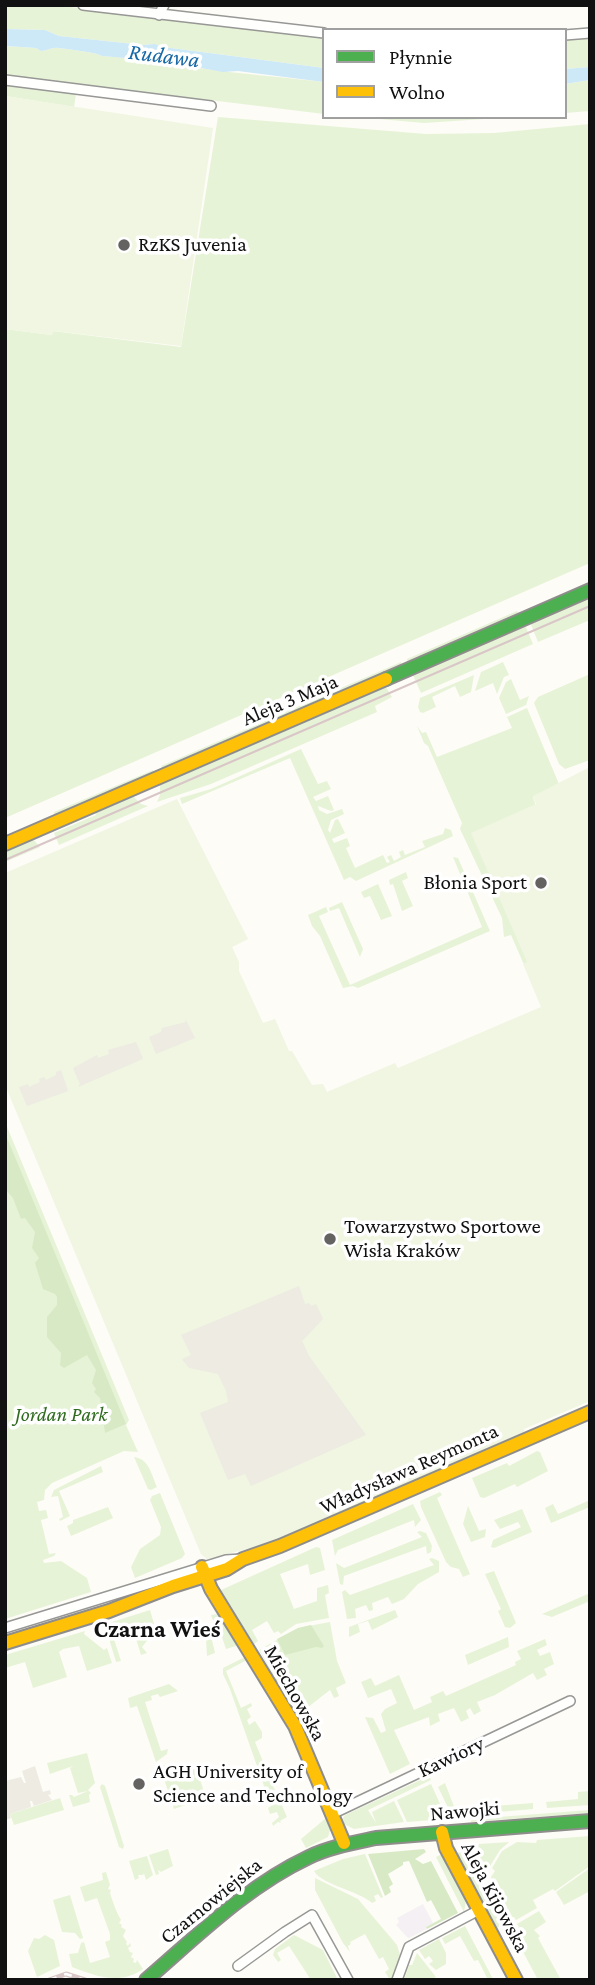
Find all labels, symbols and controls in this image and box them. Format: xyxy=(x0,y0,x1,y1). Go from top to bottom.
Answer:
legend xyxy=(322,28,567,119)
water label: Rudawa xyxy=(127,38,201,74)
text: Płynnie xyxy=(389,45,452,69)
text: Wolno xyxy=(389,80,445,104)
place label: RzKS Juvenia xyxy=(138,232,247,258)
marker: RzKS Juvenia xyxy=(116,237,132,253)
street label: Aleja 3 Maja xyxy=(238,669,342,731)
place label: Błonia Sport xyxy=(423,870,527,896)
marker: Błonia Sport xyxy=(533,875,549,891)
place label: Towarzystwo Sportowe Wisła Kraków xyxy=(344,1214,541,1264)
marker: Towarzystwo Sportowe Wisła Kraków xyxy=(322,1231,338,1247)
park label: Jordan Park xyxy=(15,1402,107,1428)
street label: Władysława Reymonta xyxy=(316,1418,502,1520)
district label: Czarna Wieś xyxy=(93,1616,221,1644)
street label: Miechowska xyxy=(258,1641,332,1745)
street label: Kawiory xyxy=(414,1731,488,1783)
place label: AGH University of Science and Technology xyxy=(153,1759,352,1809)
marker: AGH University of Science and Technology xyxy=(131,1776,147,1792)
street label: Nawojki xyxy=(429,1795,501,1827)
street label: Aleja Kijowska xyxy=(455,1837,535,1957)
street label: Czarnowiejska xyxy=(155,1852,267,1950)

